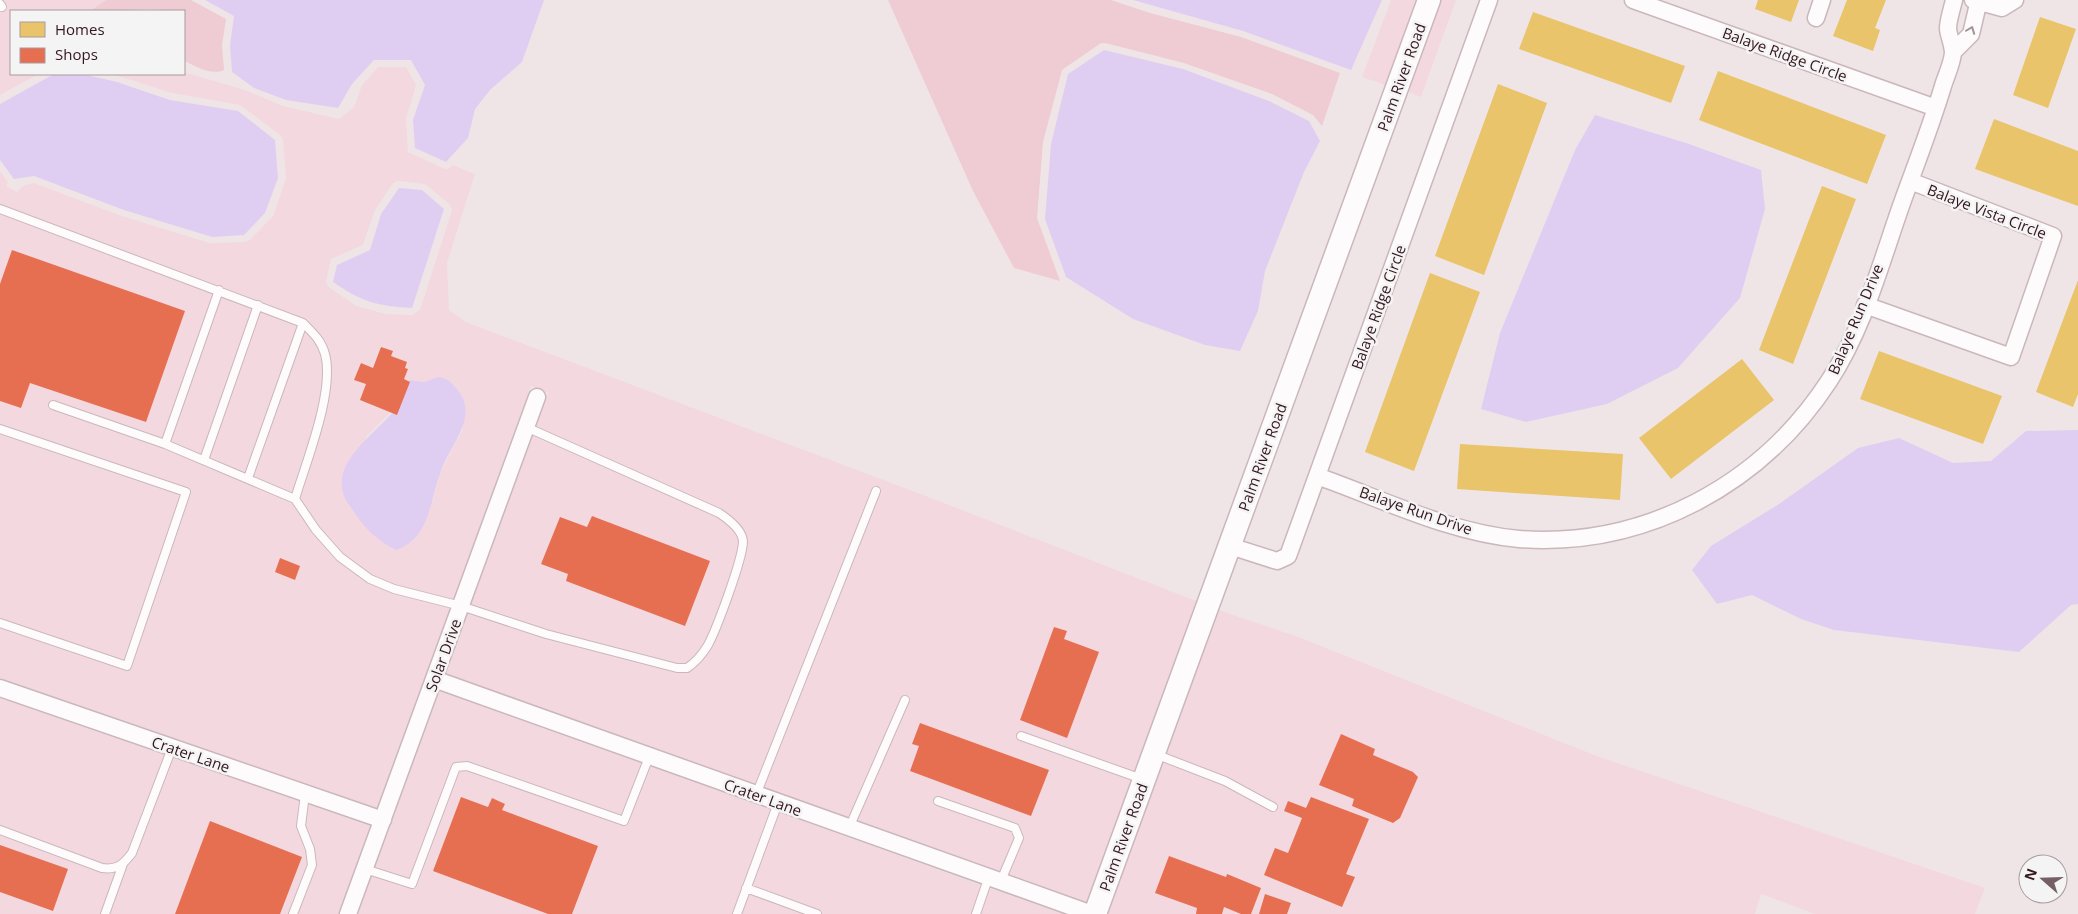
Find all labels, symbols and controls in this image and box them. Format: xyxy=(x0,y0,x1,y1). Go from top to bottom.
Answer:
legend xyxy=(10,10,185,75)
text: Homes xyxy=(55,19,105,39)
street label: Palm River Road xyxy=(1372,20,1430,134)
street label: Balaye Ridge Circle xyxy=(1720,22,1850,86)
one-way arrow xyxy=(1964,26,1975,35)
text: Shops xyxy=(55,44,98,64)
street label: Balaye Vista Circle xyxy=(1925,179,2049,243)
street label: Balaye Ridge Circle xyxy=(1346,242,1410,372)
street label: Balaye Run Drive xyxy=(1823,261,1887,377)
street label: Palm River Road xyxy=(1233,400,1291,514)
street label: Balaye Run Drive xyxy=(1357,481,1475,539)
street label: Solar Drive xyxy=(421,616,465,694)
street label: Crater Lane xyxy=(149,731,233,777)
street label: Crater Lane xyxy=(721,774,805,820)
street label: Palm River Road xyxy=(1094,780,1152,894)
north arrow xyxy=(2018,854,2068,904)
text: N xyxy=(2019,866,2041,883)

